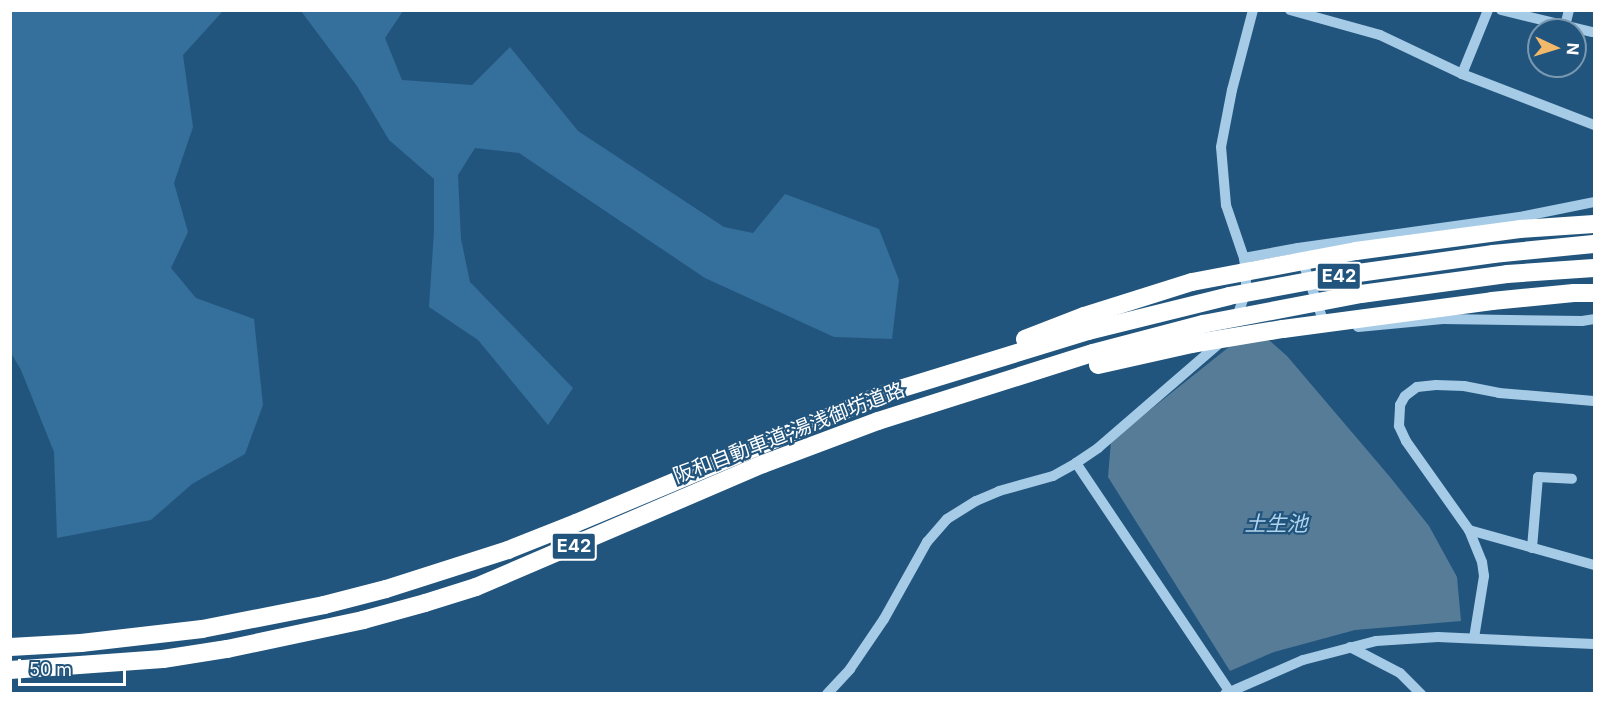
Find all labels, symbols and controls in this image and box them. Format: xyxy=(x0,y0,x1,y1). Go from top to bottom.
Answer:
north arrow xyxy=(1527,18,1587,78)
text: N xyxy=(1563,42,1583,56)
road number: E42 xyxy=(1315,261,1363,291)
street label: 阪和自動車道;湯浅御坊道路 xyxy=(670,378,908,488)
water label: 土生池 xyxy=(1245,511,1307,537)
road number: E42 xyxy=(550,531,598,561)
scale bar xyxy=(21,647,129,685)
text: 50 m xyxy=(29,659,72,680)

